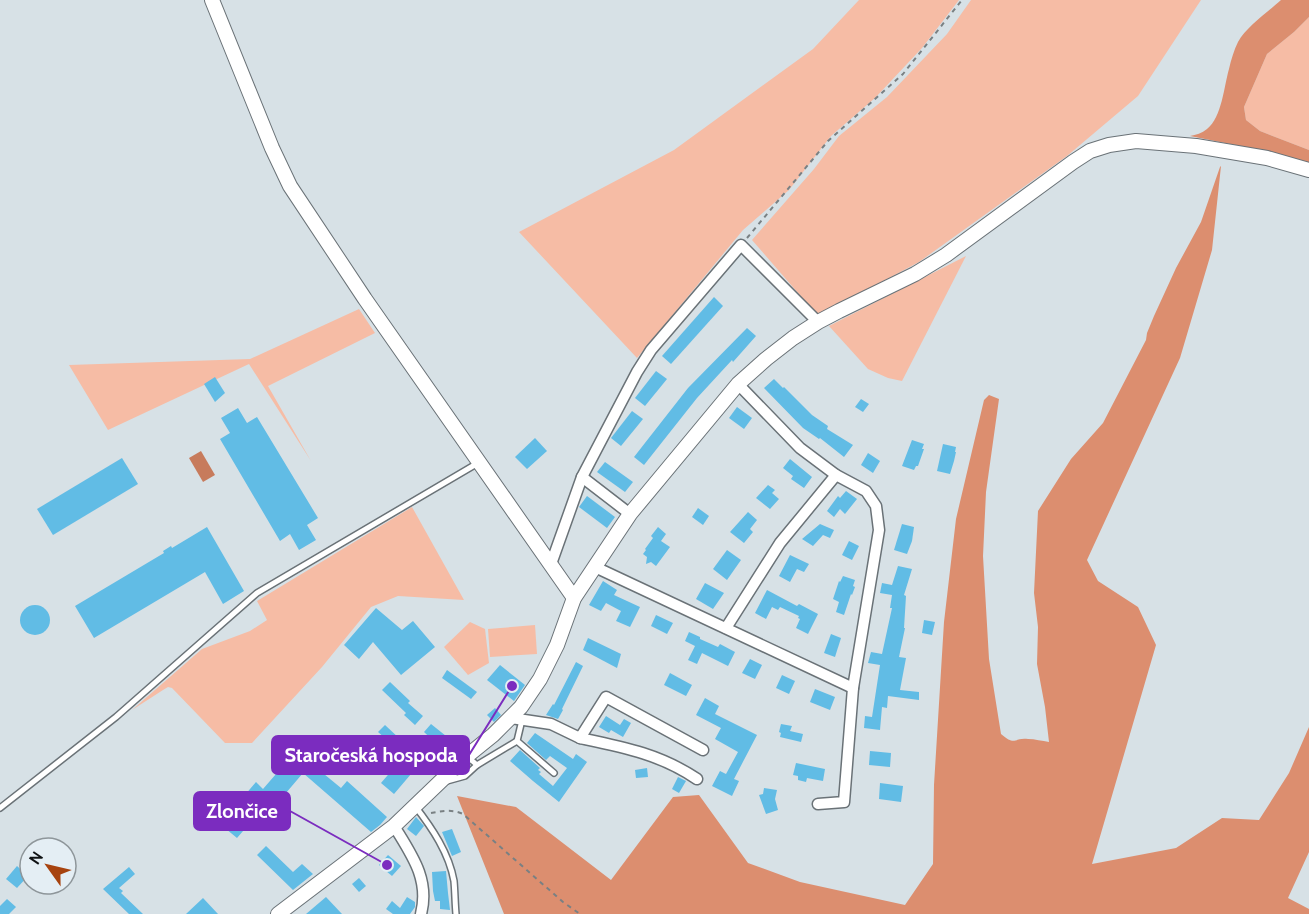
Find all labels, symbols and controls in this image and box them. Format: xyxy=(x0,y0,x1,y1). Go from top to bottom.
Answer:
callout: Staročeská hospoda xyxy=(272,736,469,774)
text: Staročeská hospoda xyxy=(284,743,458,767)
callout: Zlončice xyxy=(194,792,290,830)
text: Zlončice xyxy=(206,799,278,823)
north arrow xyxy=(18,836,78,896)
text: N xyxy=(25,848,47,868)

